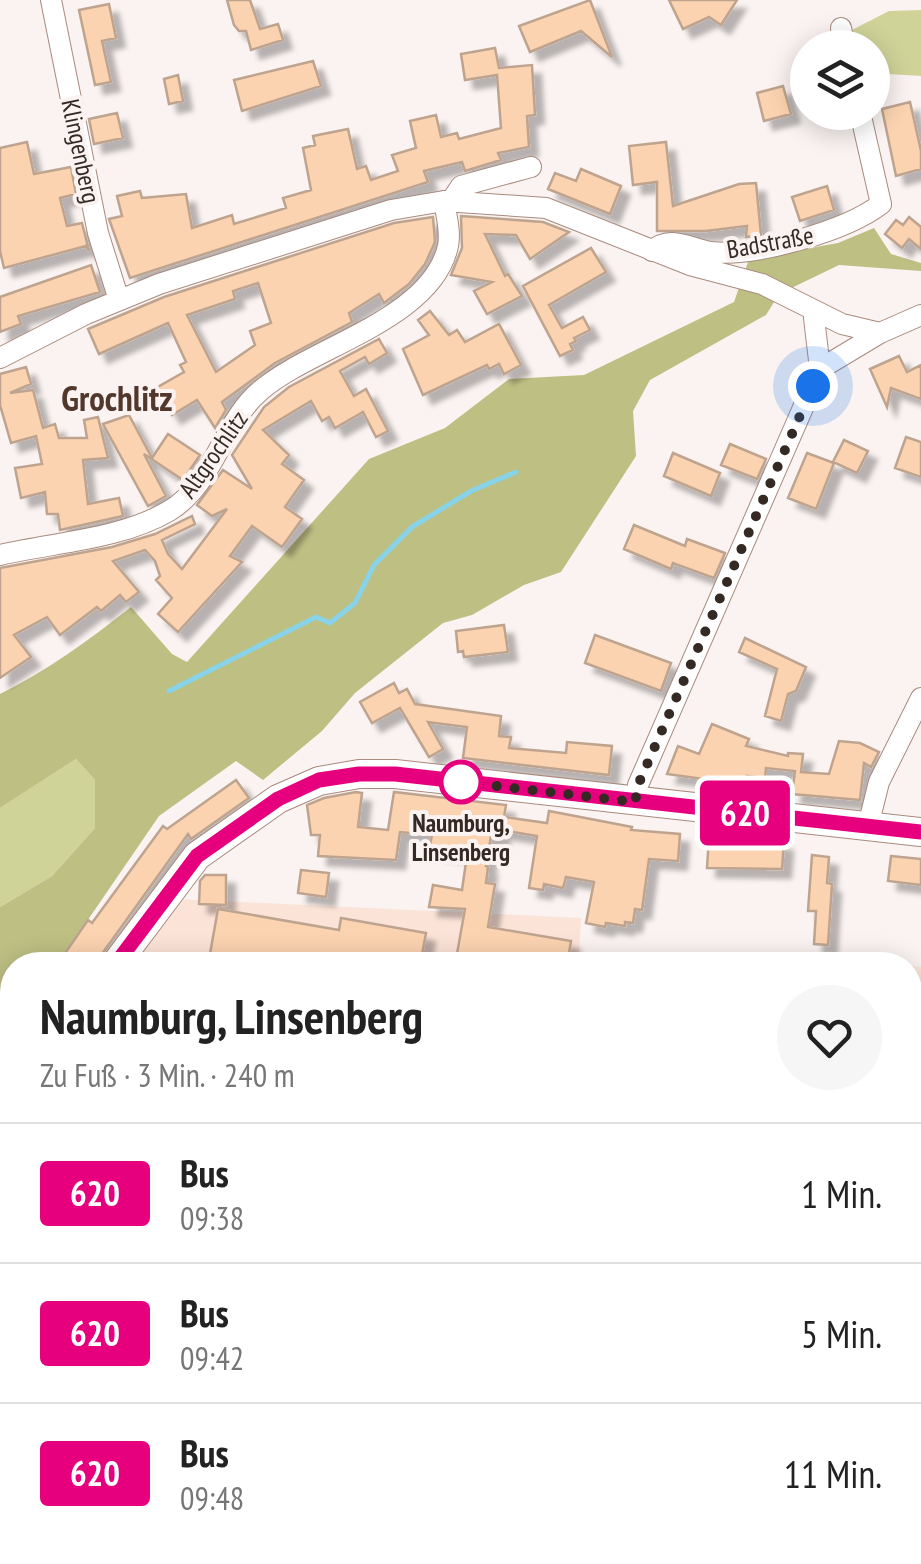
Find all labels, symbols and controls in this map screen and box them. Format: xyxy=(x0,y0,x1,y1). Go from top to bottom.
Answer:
map controls xyxy=(790,30,890,130)
button: layers xyxy=(790,30,890,130)
street label: Klingenberg xyxy=(54,96,108,206)
street label: Badstraße xyxy=(724,219,816,265)
your location xyxy=(788,361,838,411)
district label: Grochlitz xyxy=(61,375,173,421)
street label: Altgrochlitz xyxy=(171,404,255,504)
marker: Naumburg, Linsenberg xyxy=(440,761,482,803)
line badge: 620 xyxy=(688,780,802,846)
text: 620 xyxy=(720,790,770,836)
place label: Naumburg, Linsenberg xyxy=(412,807,510,868)
text: Naumburg, Linsenberg xyxy=(40,985,423,1047)
button: heart xyxy=(777,985,882,1090)
text: Zu Fuß · 3 Min. · 240 m xyxy=(40,1054,295,1096)
text: Bus xyxy=(180,1148,229,1197)
text: 1 Min. xyxy=(801,1169,882,1218)
text: 620 xyxy=(70,1170,120,1216)
text: 09:38 xyxy=(180,1197,244,1239)
text: Bus xyxy=(180,1288,229,1337)
text: 5 Min. xyxy=(801,1309,882,1358)
text: 620 xyxy=(70,1310,120,1356)
text: 09:42 xyxy=(180,1337,244,1379)
text: Bus xyxy=(180,1428,229,1477)
text: 11 Min. xyxy=(784,1449,882,1498)
text: 620 xyxy=(70,1450,120,1496)
text: 09:48 xyxy=(180,1477,244,1519)

